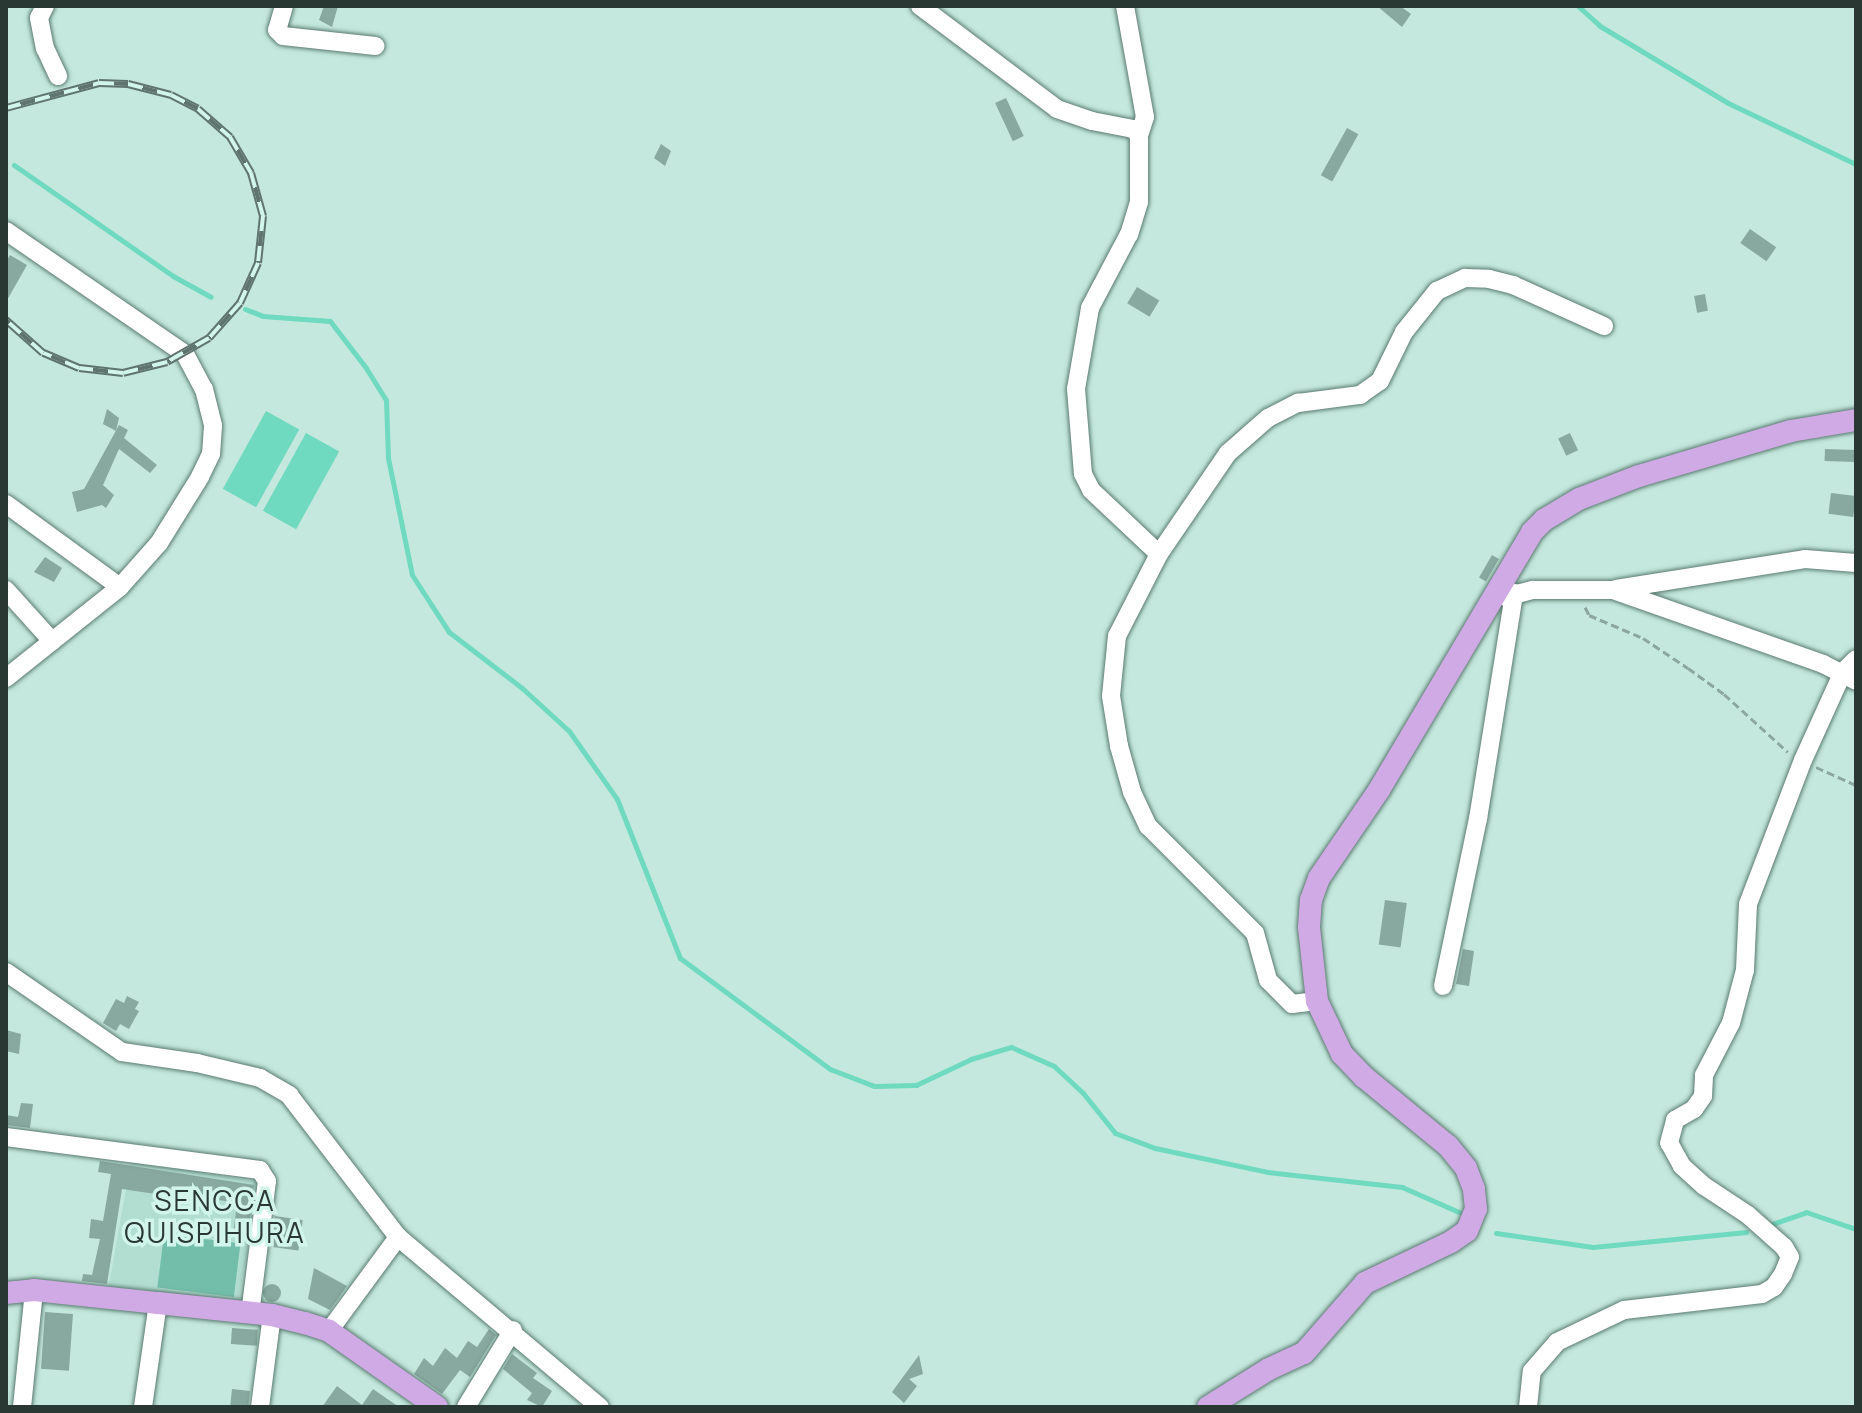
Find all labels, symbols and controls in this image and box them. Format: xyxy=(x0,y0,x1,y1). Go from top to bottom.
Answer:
district label: SENCCA QUISPIHURA xyxy=(124,1183,306,1249)

